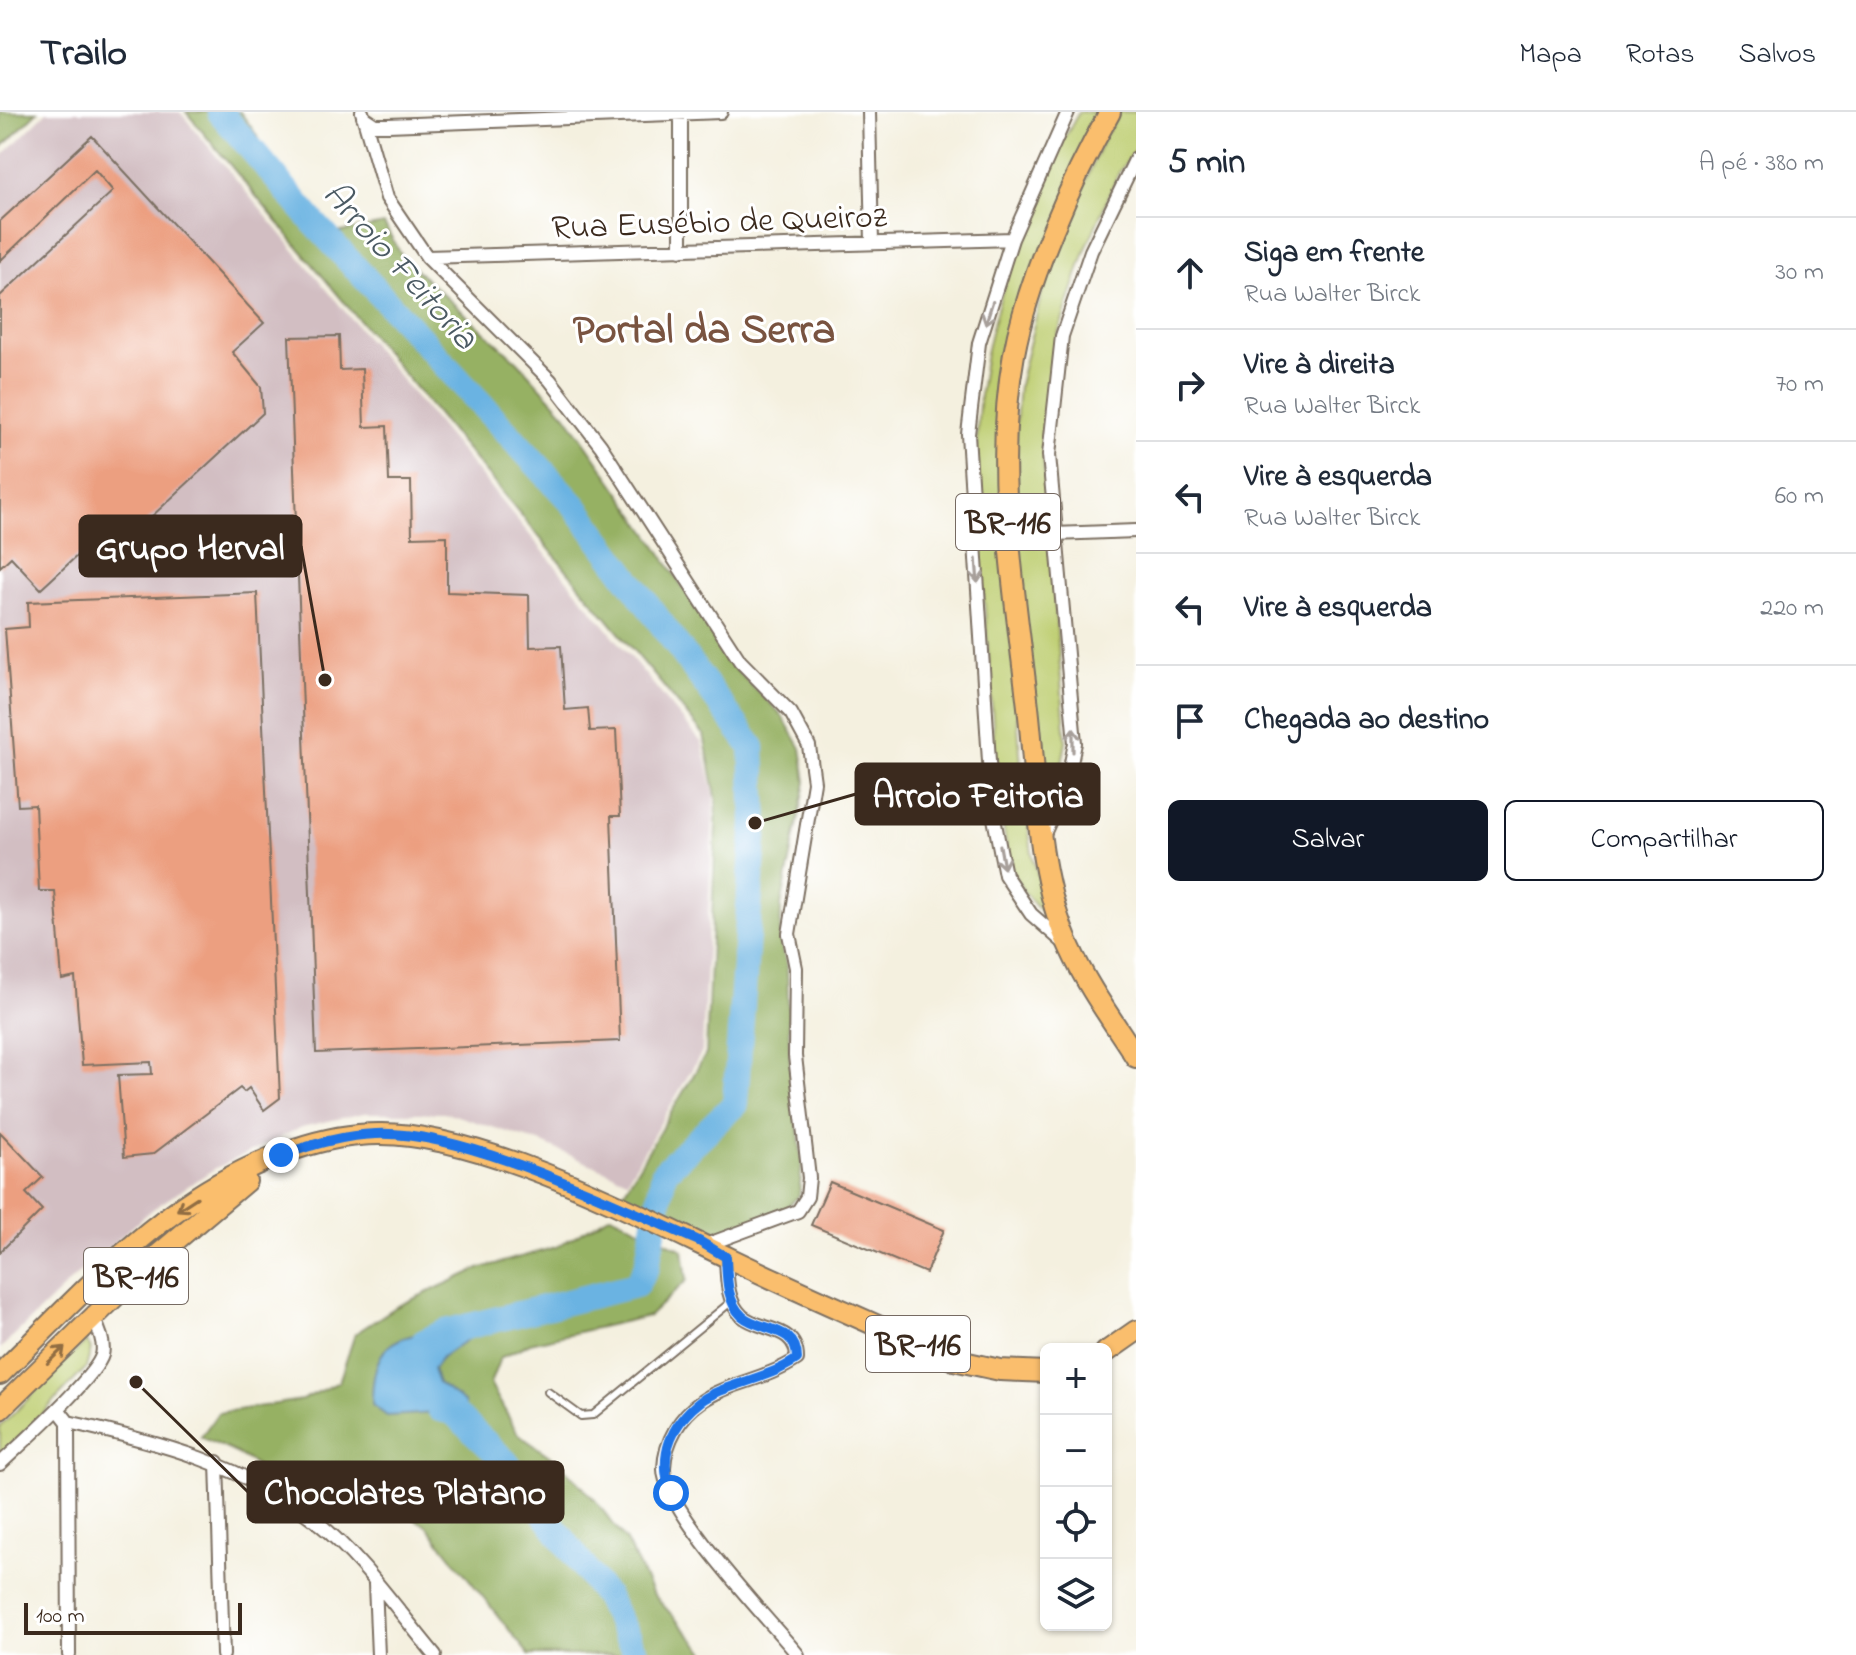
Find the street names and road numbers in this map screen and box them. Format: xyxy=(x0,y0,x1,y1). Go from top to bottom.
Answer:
street label: Rua Eusébio de Queiroz xyxy=(551,193,888,255)
road number: BR-116 xyxy=(956,494,1060,550)
road number: BR-116 xyxy=(84,1248,188,1304)
road number: BR-116 xyxy=(866,1316,970,1372)

